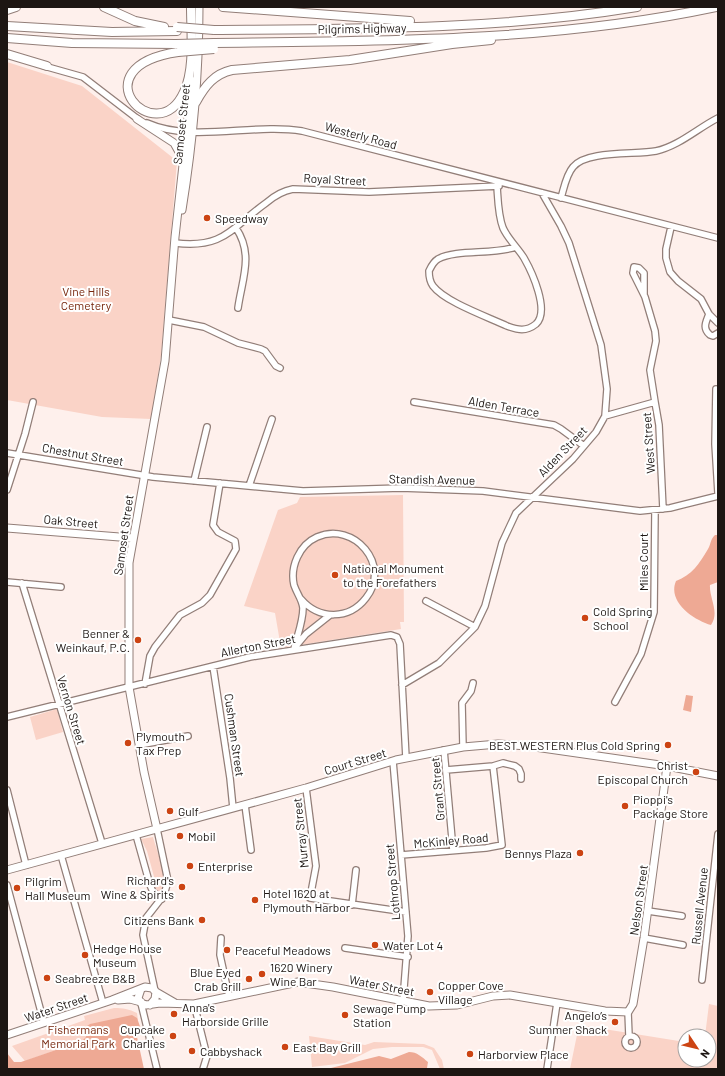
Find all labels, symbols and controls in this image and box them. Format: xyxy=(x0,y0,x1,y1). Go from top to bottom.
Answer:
street label: Pilgrims Highway xyxy=(318,20,407,36)
street label: Samoset Street xyxy=(170,83,192,165)
street label: Westerly Road xyxy=(323,119,399,151)
street label: Royal Street xyxy=(303,170,367,188)
place label: Speedway xyxy=(215,211,268,225)
marker: Speedway xyxy=(202,213,212,223)
park label: Vine Hills Cemetery xyxy=(61,284,112,312)
street label: Alden Terrace xyxy=(467,393,541,419)
street label: West Street xyxy=(639,412,657,474)
street label: Alden Street xyxy=(535,423,589,479)
street label: Chestnut Street xyxy=(41,440,125,468)
street label: Standish Avenue xyxy=(389,471,475,487)
street label: Samoset Street xyxy=(110,494,136,576)
street label: Oak Street xyxy=(43,512,99,530)
street label: Miles Court xyxy=(636,533,650,591)
place label: National Monument to the Forefathers xyxy=(343,561,444,589)
marker: National Monument to the Forefathers xyxy=(330,570,340,580)
place label: Cold Spring School xyxy=(593,604,652,632)
marker: Cold Spring School xyxy=(580,613,590,623)
place label: Benner & Weinkauf, P.C. xyxy=(56,626,130,654)
street label: Allerton Street xyxy=(219,631,297,659)
marker: Benner & Weinkauf, P.C. xyxy=(133,635,143,645)
street label: Vernon Street xyxy=(55,674,89,746)
street label: Cushman Street xyxy=(222,693,248,777)
place label: Plymouth Tax Prep xyxy=(136,729,185,757)
marker: Plymouth Tax Prep xyxy=(123,738,133,748)
place label: BEST WESTERN Plus Cold Spring xyxy=(489,738,660,752)
marker: BEST WESTERN Plus Cold Spring xyxy=(663,740,673,750)
street label: Court Street xyxy=(322,745,388,777)
street label: Grant Street xyxy=(427,757,447,821)
place label: Christ Episcopal Church xyxy=(597,758,688,786)
marker: Christ Episcopal Church xyxy=(691,767,701,777)
place label: Pioppi's Package Store xyxy=(633,792,708,820)
street label: Murray Street xyxy=(289,797,311,869)
marker: Pioppi's Package Store xyxy=(620,801,630,811)
place label: Gulf xyxy=(178,804,199,818)
marker: Gulf xyxy=(165,806,175,816)
place label: Mobil xyxy=(188,829,216,843)
street label: McKinley Road xyxy=(413,830,489,850)
marker: Mobil xyxy=(175,831,185,841)
street label: Lothrop Street xyxy=(382,843,402,921)
place label: Bennys Plaza xyxy=(504,846,572,860)
marker: Bennys Plaza xyxy=(575,848,585,858)
place label: Enterprise xyxy=(198,859,253,873)
marker: Enterprise xyxy=(185,861,195,871)
street label: Nelson Street xyxy=(626,864,650,936)
street label: Russell Avenue xyxy=(688,867,710,945)
place label: Richard's Wine & Spirits xyxy=(101,873,174,901)
place label: Pilgrim Hall Museum xyxy=(25,874,91,902)
marker: Richard's Wine & Spirits xyxy=(177,882,187,892)
marker: Pilgrim Hall Museum xyxy=(12,883,22,893)
place label: Hotel 1620 at Plymouth Harbor xyxy=(263,886,351,914)
marker: Hotel 1620 at Plymouth Harbor xyxy=(250,895,260,905)
place label: Citizens Bank xyxy=(124,913,194,927)
marker: Citizens Bank xyxy=(197,915,207,925)
place label: Water Lot 4 xyxy=(383,938,443,952)
marker: Water Lot 4 xyxy=(370,940,380,950)
place label: Hedge House Museum xyxy=(93,941,162,969)
place label: Peaceful Meadows xyxy=(235,943,331,957)
marker: Peaceful Meadows xyxy=(222,945,232,955)
marker: Hedge House Museum xyxy=(80,950,90,960)
place label: 1620 Winery Wine Bar xyxy=(270,960,333,988)
place label: Blue Eyed Crab Grill xyxy=(190,965,241,993)
marker: 1620 Winery Wine Bar xyxy=(257,969,267,979)
place label: Seabreeze B&B xyxy=(55,971,135,985)
street label: Water Street xyxy=(348,972,416,998)
marker: Seabreeze B&B xyxy=(42,973,52,983)
marker: Blue Eyed Crab Grill xyxy=(244,974,254,984)
place label: Copper Cove Village xyxy=(438,978,504,1006)
marker: Copper Cove Village xyxy=(425,987,435,997)
street label: Water Street xyxy=(22,990,90,1024)
place label: Anna's Harborside Grille xyxy=(182,1000,269,1028)
place label: Sewage Pump Station xyxy=(353,1001,426,1029)
place label: Angelo’s Summer Shack xyxy=(529,1008,607,1036)
marker: Anna's Harborside Grille xyxy=(169,1009,179,1019)
marker: Sewage Pump Station xyxy=(340,1010,350,1020)
marker: Angelo’s Summer Shack xyxy=(610,1017,620,1027)
park label: Fishermans Memorial Park xyxy=(41,1022,115,1050)
place label: Cupcake Charlies xyxy=(120,1022,165,1050)
north arrow xyxy=(677,1028,717,1068)
marker: Cupcake Charlies xyxy=(168,1031,178,1041)
place label: East Bay Grill xyxy=(293,1040,361,1054)
marker: East Bay Grill xyxy=(280,1042,290,1052)
place label: Cabbyshack xyxy=(200,1044,262,1058)
marker: Cabbyshack xyxy=(187,1046,197,1056)
place label: Harborview Place xyxy=(478,1047,569,1061)
text: N xyxy=(698,1047,713,1061)
marker: Harborview Place xyxy=(465,1049,475,1059)

